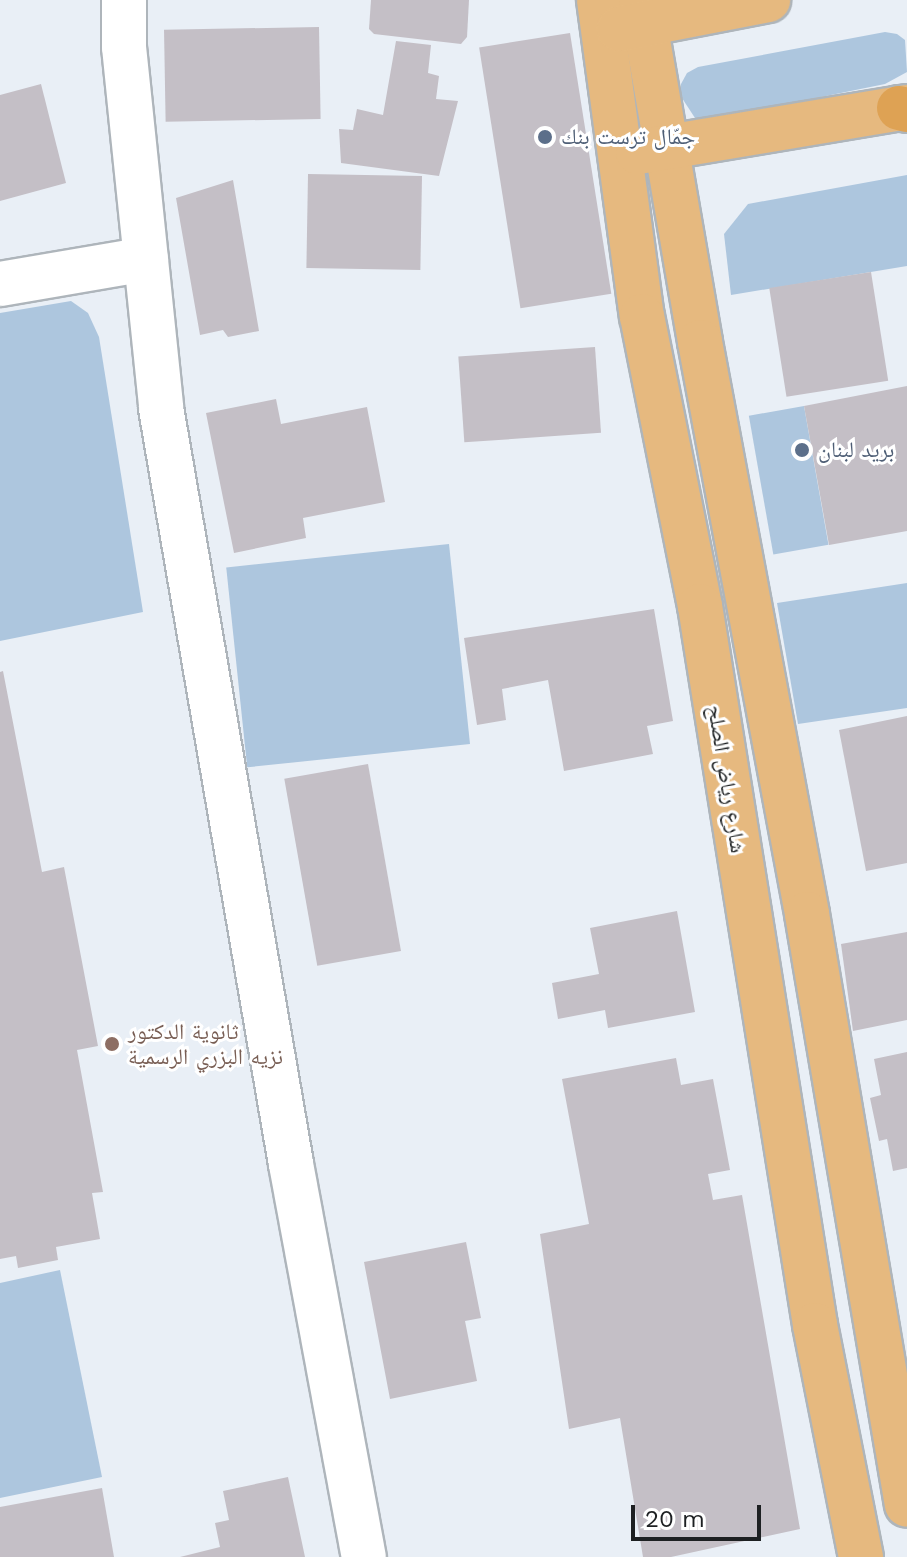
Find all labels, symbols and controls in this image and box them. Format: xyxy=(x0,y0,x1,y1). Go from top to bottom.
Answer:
place label: جمّال ترست بنك xyxy=(561,124,695,150)
marker: جمّال ترست بنك xyxy=(536,128,554,146)
place label: بريد لبنان xyxy=(818,437,894,463)
marker: بريد لبنان xyxy=(793,441,811,459)
street label: شارع رياض الصلح xyxy=(702,703,752,855)
place label: ثانوية الدكتور نزيه البزري الرسمية xyxy=(128,1018,283,1070)
marker: ثانوية الدكتور نزيه البزري الرسمية xyxy=(103,1035,121,1053)
scale bar xyxy=(635,1489,765,1539)
text: 20 m xyxy=(645,1505,705,1533)

